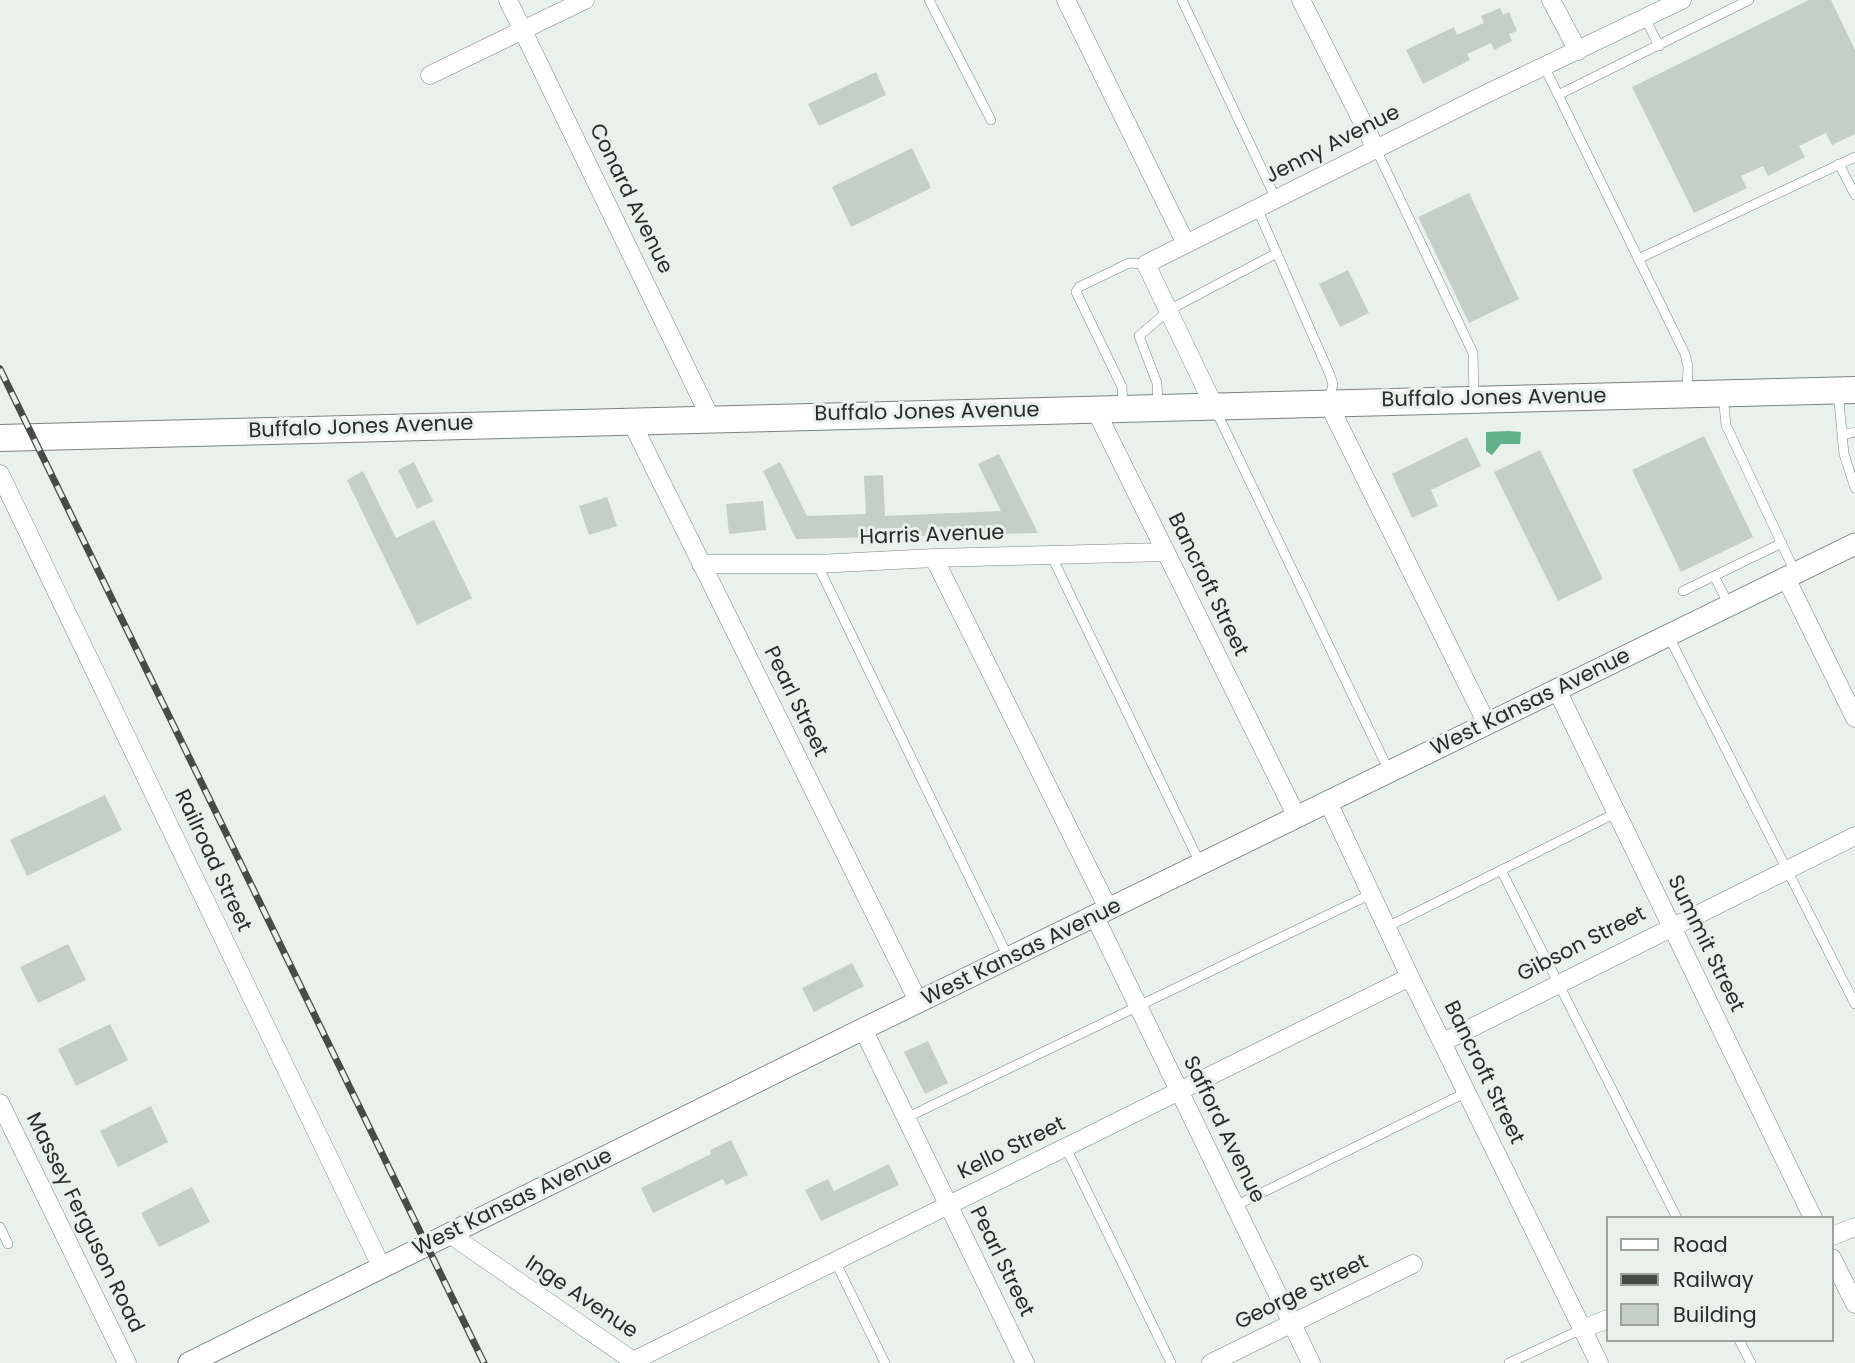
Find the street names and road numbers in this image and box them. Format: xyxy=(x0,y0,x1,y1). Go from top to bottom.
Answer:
street label: Jenny Avenue xyxy=(1262,100,1404,190)
street label: Conard Avenue xyxy=(583,120,677,278)
street label: Buffalo Jones Avenue xyxy=(1381,384,1607,414)
street label: Buffalo Jones Avenue xyxy=(814,398,1040,428)
street label: Buffalo Jones Avenue xyxy=(248,411,474,445)
street label: Bancroft Street xyxy=(1161,509,1253,661)
street label: Harris Avenue xyxy=(859,521,1005,551)
street label: Pearl Street xyxy=(757,643,833,761)
street label: West Kansas Avenue xyxy=(1427,644,1635,762)
street label: Railroad Street xyxy=(168,786,256,936)
street label: Summit Street xyxy=(1661,872,1749,1016)
street label: West Kansas Avenue xyxy=(918,894,1126,1012)
street label: Gibson Street xyxy=(1514,902,1650,988)
street label: Bancroft Street xyxy=(1437,997,1529,1149)
street label: Safford Avenue xyxy=(1177,1052,1269,1208)
street label: Massey Ferguson Road xyxy=(20,1109,148,1337)
street label: Kello Street xyxy=(954,1112,1070,1186)
street label: West Kansas Avenue xyxy=(409,1144,617,1262)
street label: Pearl Street xyxy=(963,1203,1039,1321)
street label: George Street xyxy=(1231,1250,1373,1336)
street label: Inge Avenue xyxy=(520,1251,642,1345)

